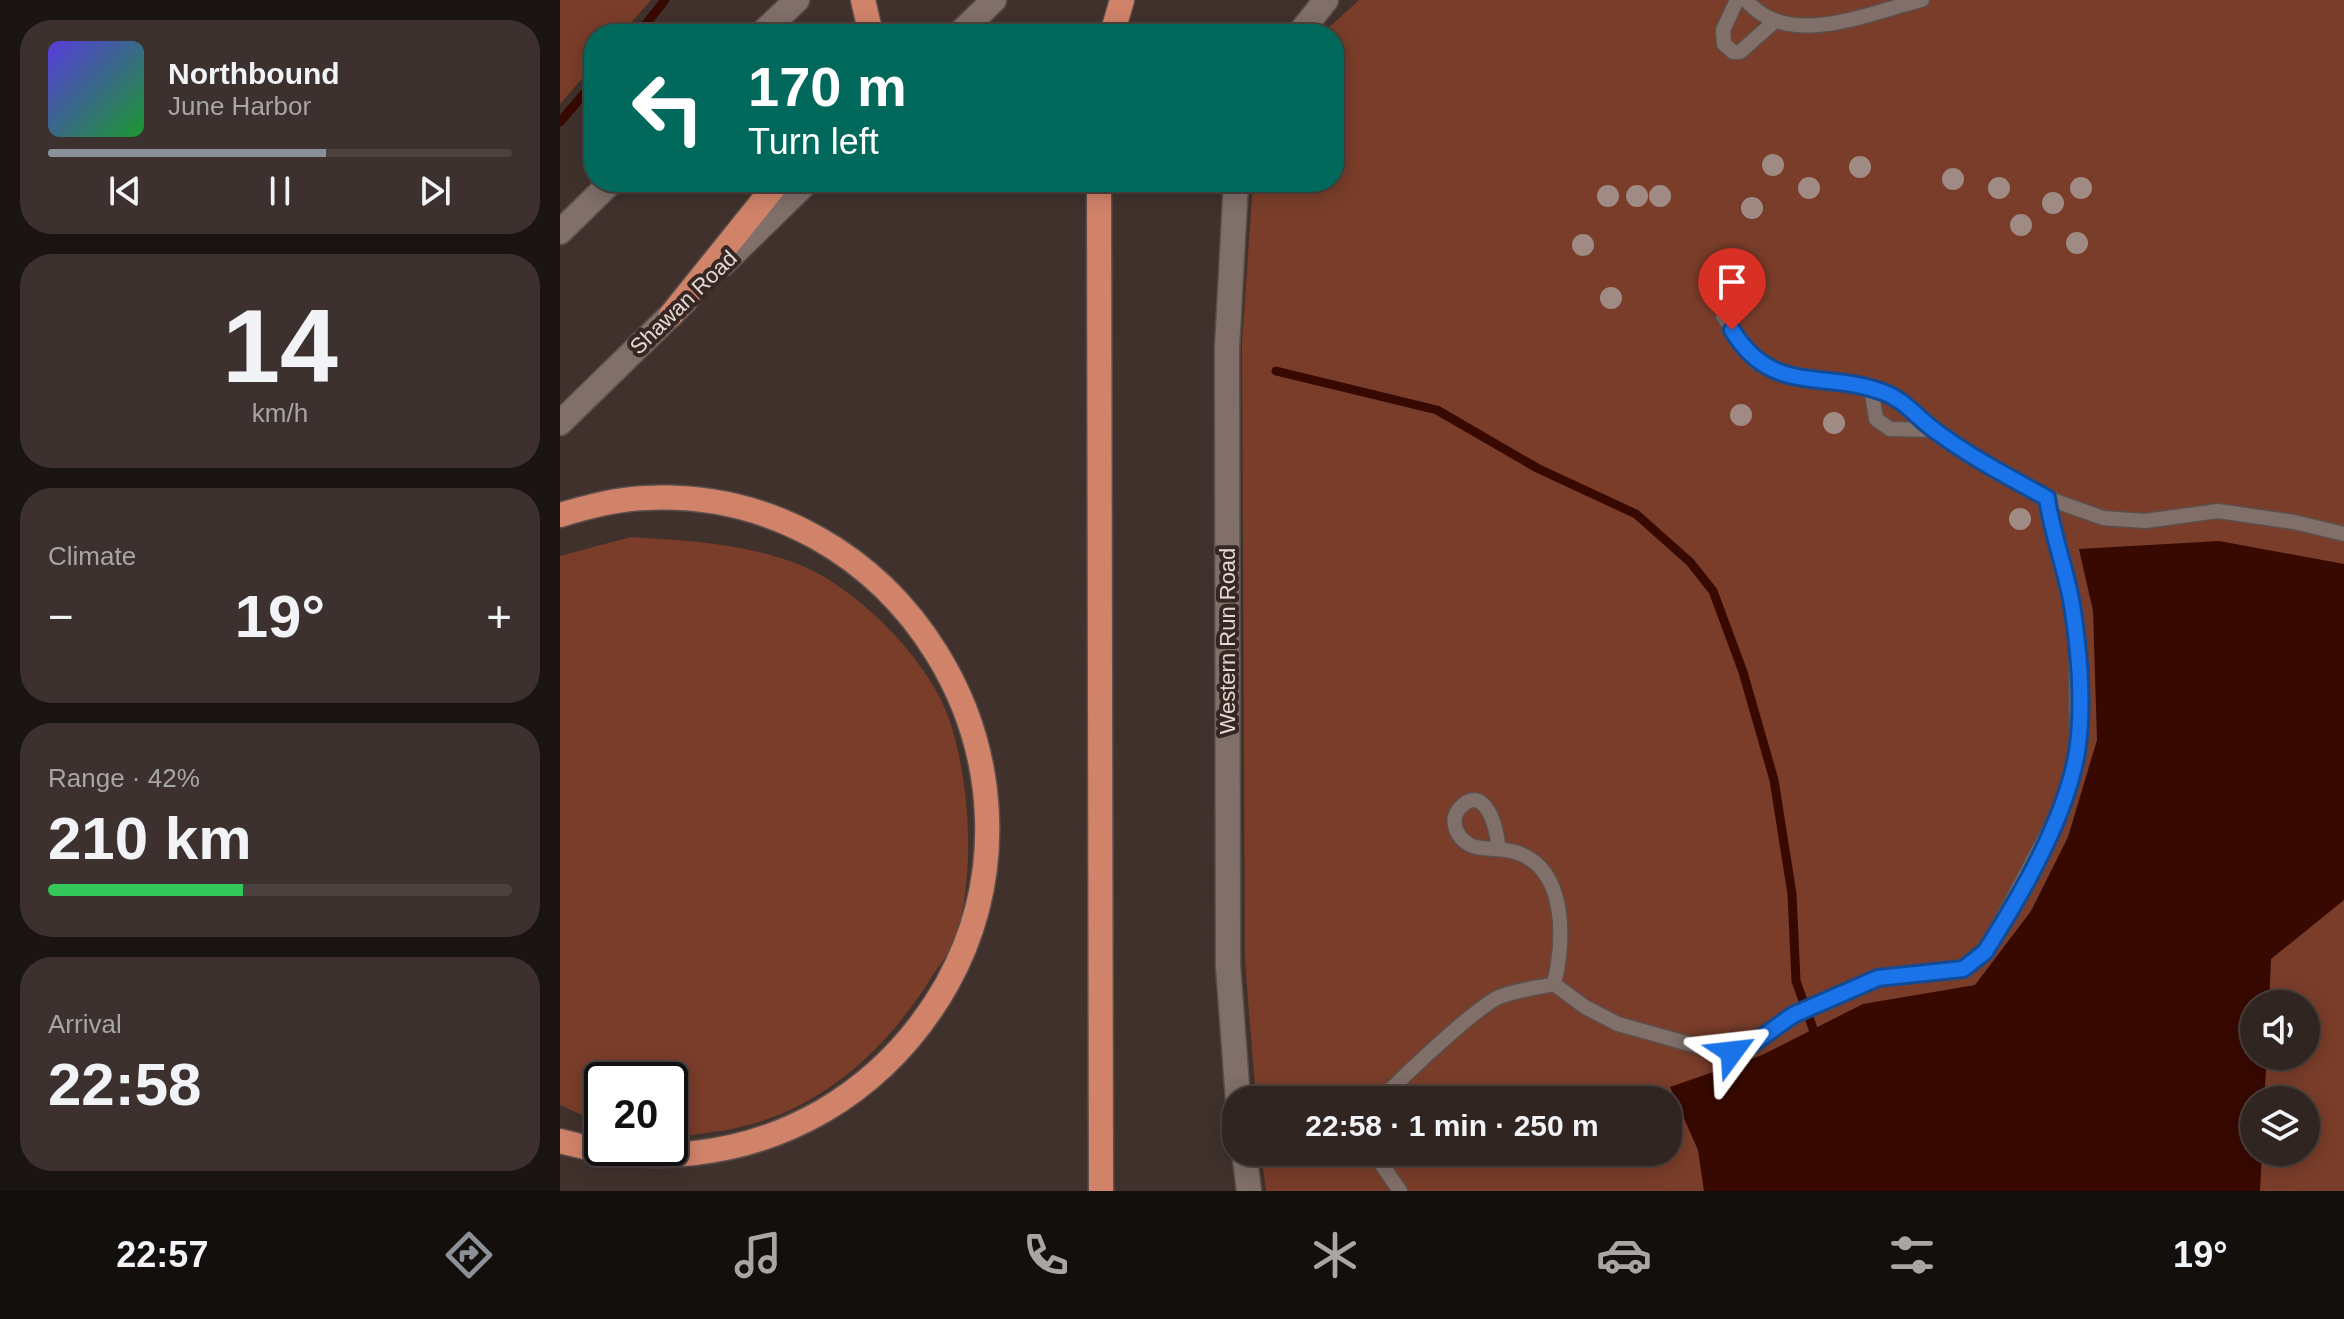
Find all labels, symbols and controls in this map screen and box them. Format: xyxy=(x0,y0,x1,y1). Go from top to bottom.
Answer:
text: 170 m xyxy=(748,55,907,118)
icon: left xyxy=(616,56,720,160)
text: Northbound xyxy=(168,57,340,90)
text: June Harbor xyxy=(168,91,311,121)
text: Turn left xyxy=(748,121,879,162)
icon: previous xyxy=(103,169,147,213)
icon: pause xyxy=(258,169,302,213)
icon: next xyxy=(413,169,457,213)
street label: Shawan Road xyxy=(625,245,742,359)
pin xyxy=(1698,248,1766,330)
icon: arrive xyxy=(1710,260,1754,304)
text: 14 xyxy=(222,288,338,404)
text: km/h xyxy=(252,398,308,428)
text: Climate xyxy=(48,541,136,571)
street label: Western Run Road xyxy=(1215,548,1240,734)
text: 19° xyxy=(235,583,325,650)
text: − xyxy=(48,592,74,641)
text: + xyxy=(486,592,512,641)
text: Range · 42% xyxy=(48,763,200,793)
text: 210 km xyxy=(48,805,252,872)
map controls xyxy=(2240,990,2320,1166)
button: sound xyxy=(2240,990,2320,1070)
text: Arrival xyxy=(48,1009,122,1039)
position arrow xyxy=(1690,1010,1774,1094)
text: 22:58 xyxy=(48,1051,201,1118)
speed limit sign: 20 xyxy=(584,1062,688,1166)
button: layers xyxy=(2240,1086,2320,1166)
text: 22:58 · 1 min · 250 m xyxy=(1305,1109,1599,1142)
icon: directions xyxy=(441,1227,497,1283)
icon: music xyxy=(730,1227,786,1283)
icon: phone xyxy=(1018,1227,1074,1283)
icon: climate xyxy=(1307,1227,1363,1283)
icon: car xyxy=(1596,1227,1652,1283)
icon: filters xyxy=(1884,1227,1940,1283)
text: 22:57 xyxy=(116,1234,208,1275)
text: 19° xyxy=(2173,1234,2228,1275)

